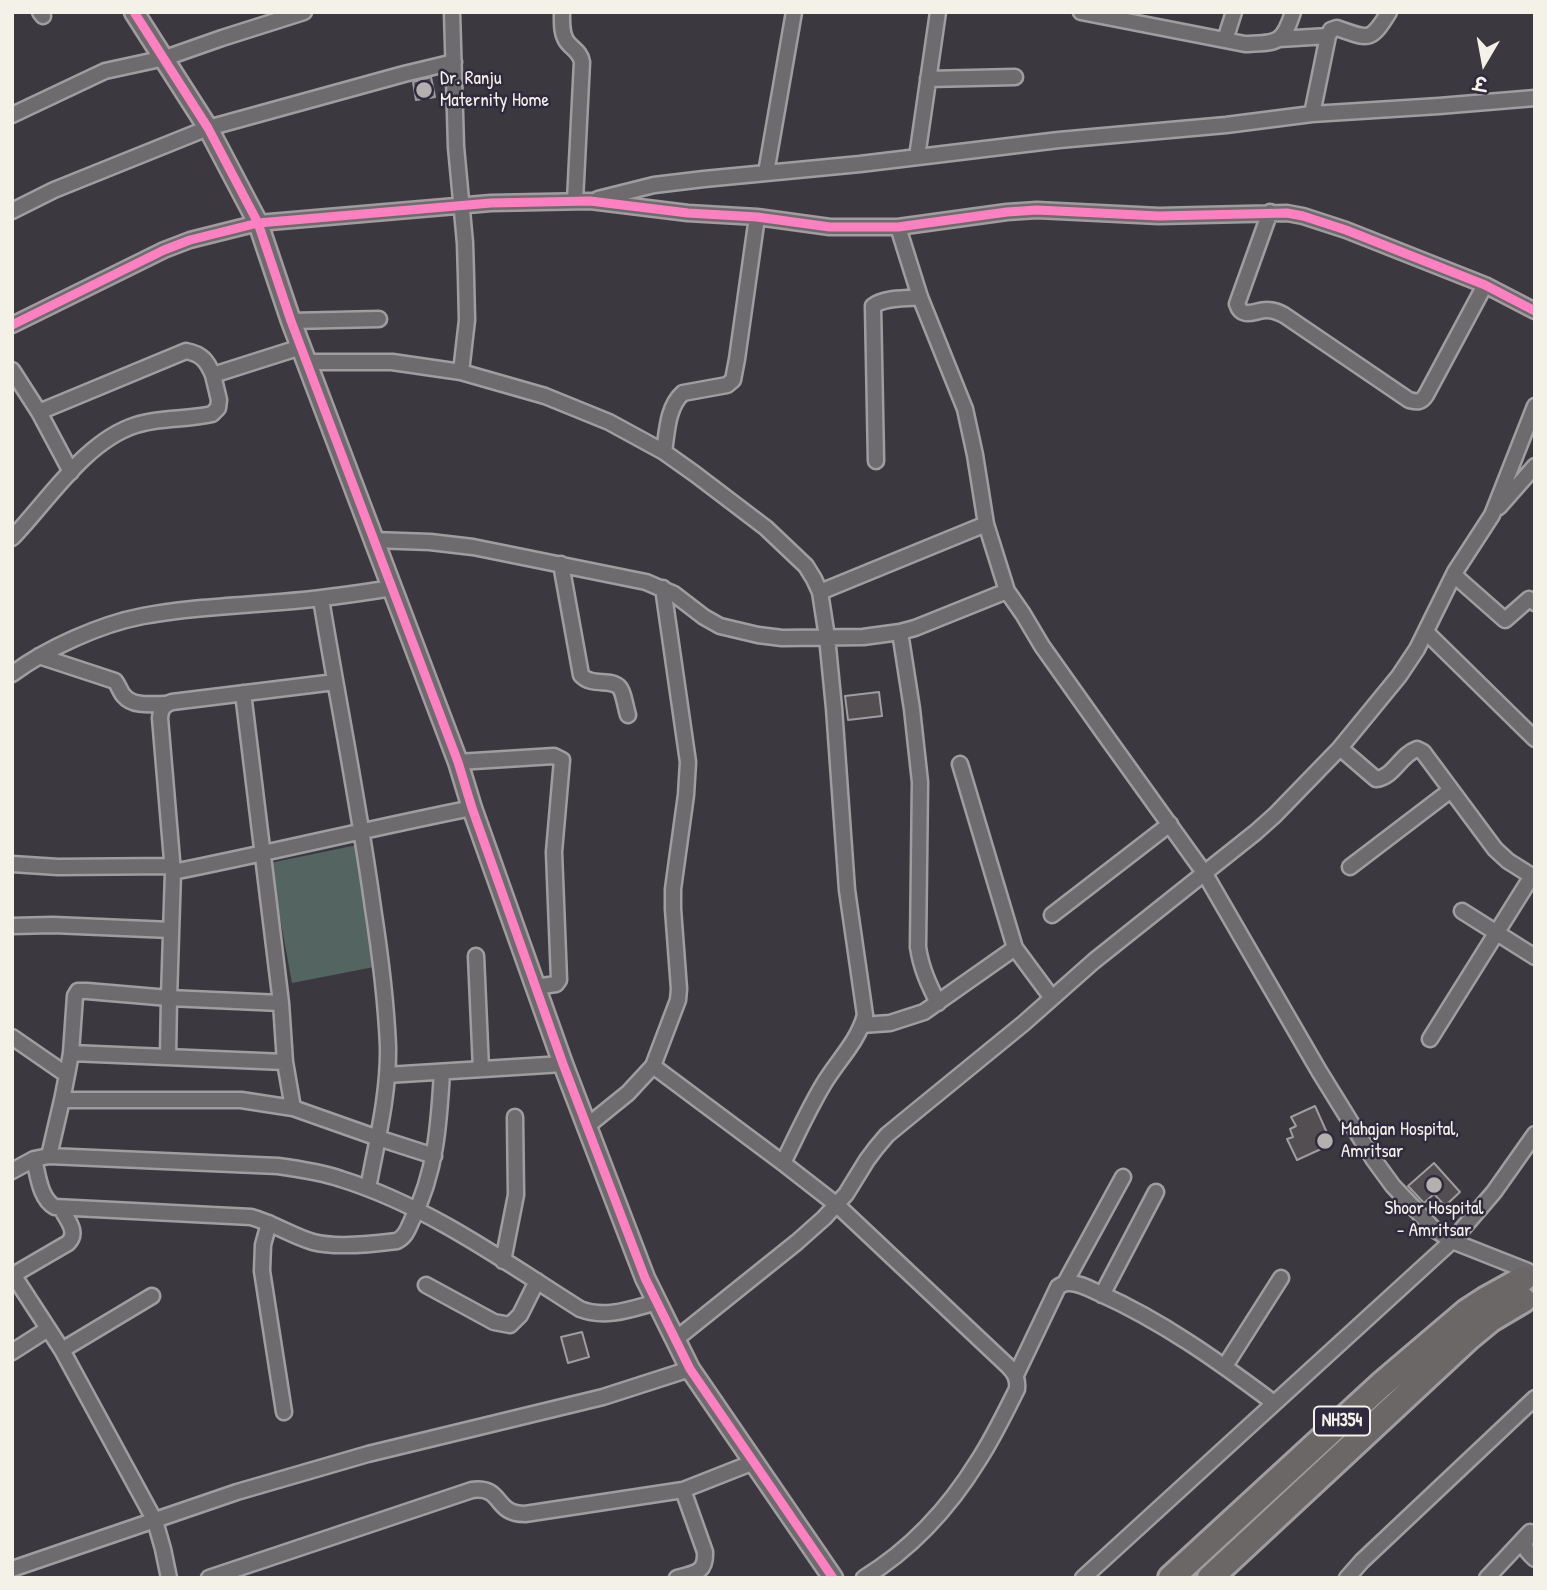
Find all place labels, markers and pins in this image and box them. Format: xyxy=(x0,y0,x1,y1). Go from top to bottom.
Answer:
place label: Dr. Ranju Maternity Home xyxy=(440,68,549,112)
marker: Dr. Ranju Maternity Home xyxy=(414,80,434,100)
place label: Mahajan Hospital, Amritsar xyxy=(1341,1119,1459,1163)
marker: Mahajan Hospital, Amritsar xyxy=(1315,1131,1335,1151)
marker: Shoor Hospital - Amritsar xyxy=(1424,1175,1444,1195)
place label: Shoor Hospital - Amritsar xyxy=(1385,1198,1483,1242)

